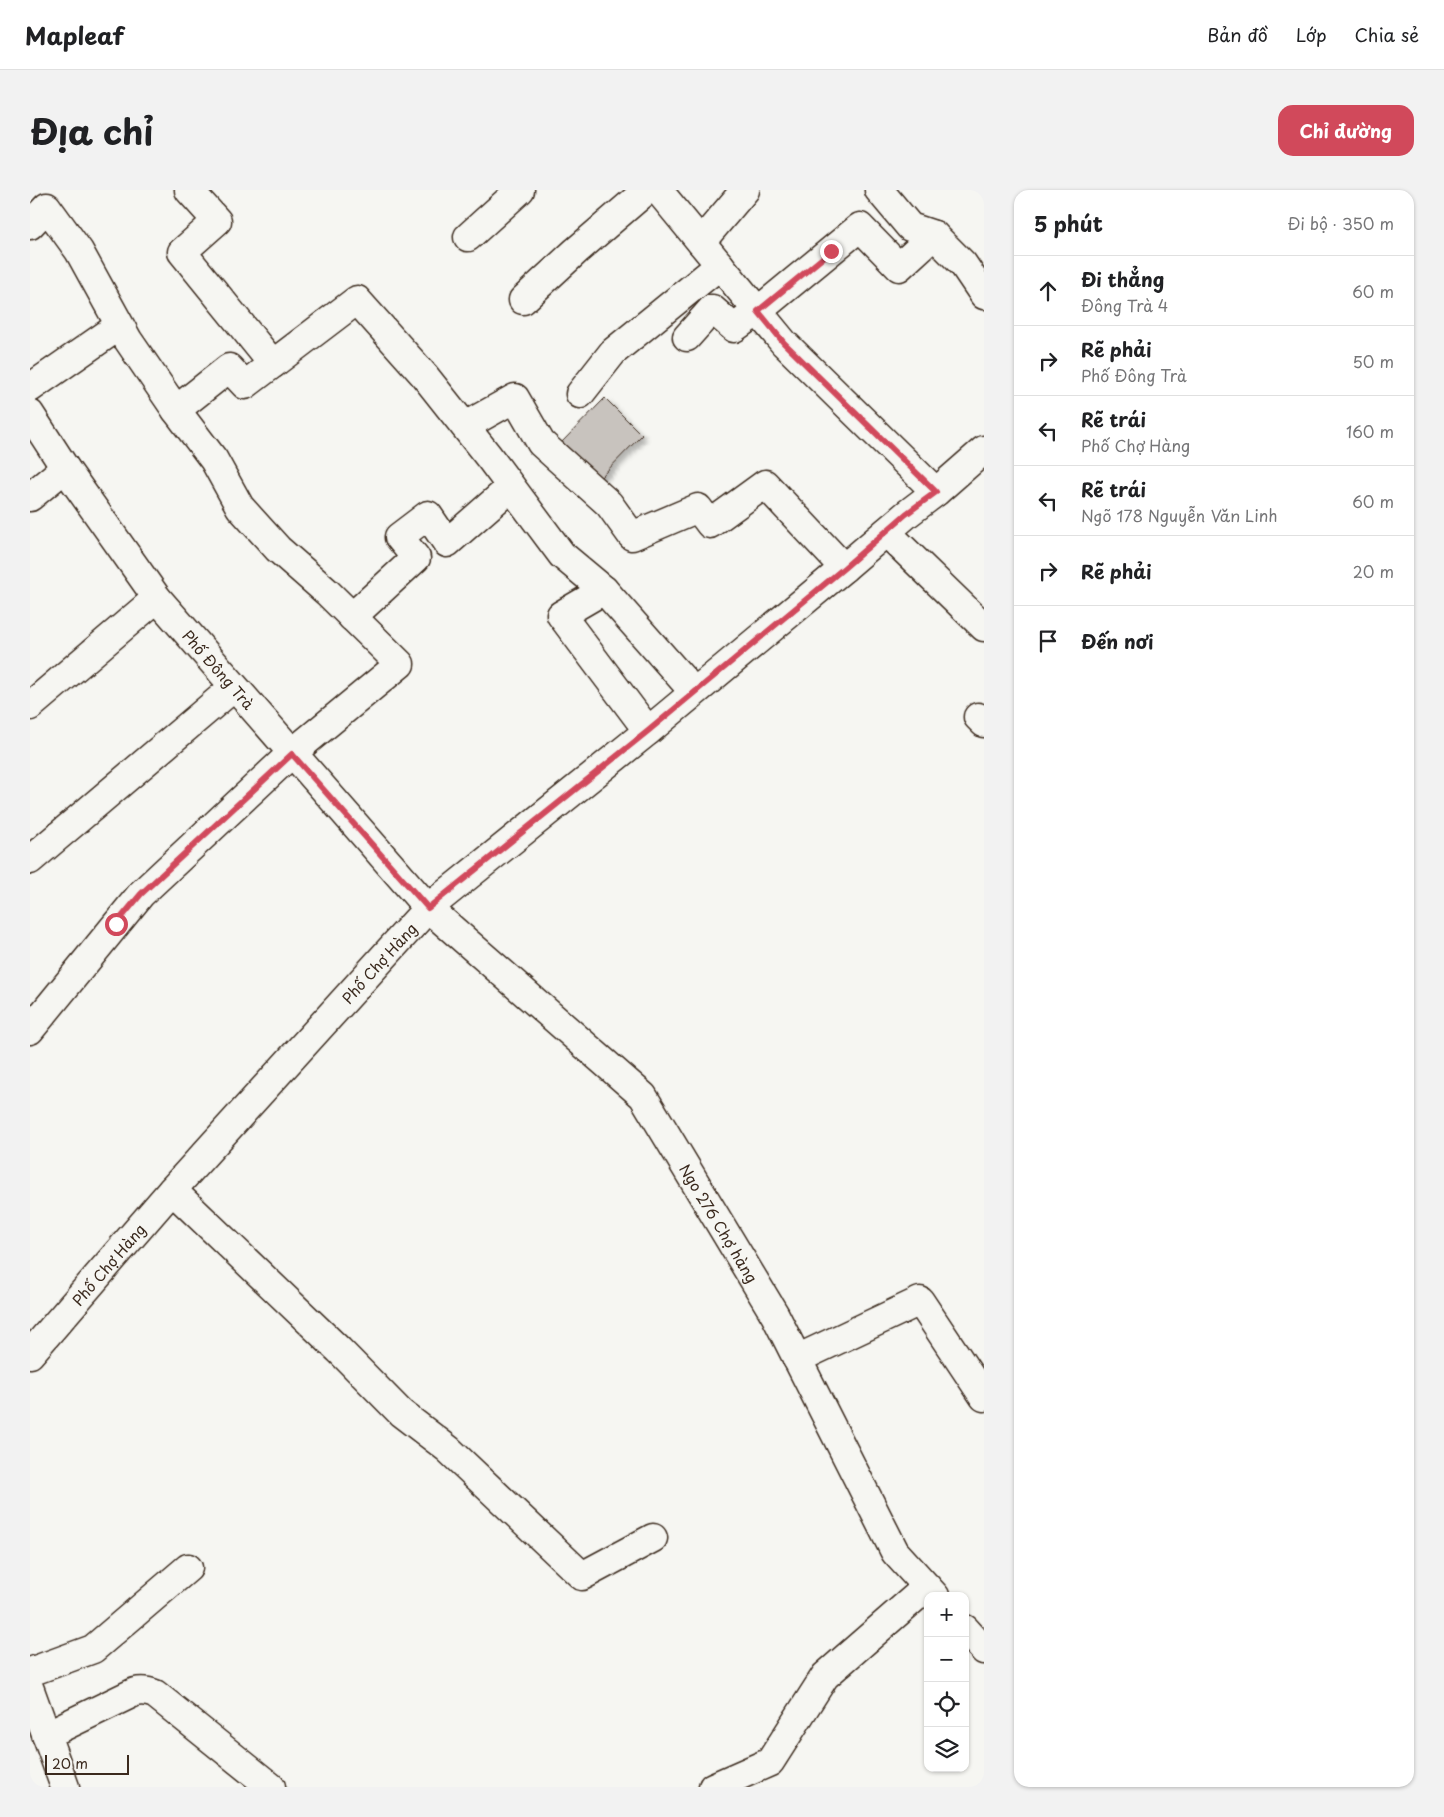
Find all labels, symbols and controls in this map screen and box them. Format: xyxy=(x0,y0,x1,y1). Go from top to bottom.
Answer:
text: Mapleaf xyxy=(25,17,124,53)
text: Bản đồ xyxy=(1207,21,1268,48)
text: Lớp xyxy=(1296,21,1327,48)
text: Chia sẻ xyxy=(1355,21,1419,48)
text: Địa chỉ xyxy=(30,104,153,157)
button: Chỉ đường xyxy=(1278,105,1414,156)
text: 5 phút xyxy=(1034,207,1103,239)
text: Đi bộ · 350 m xyxy=(1287,211,1394,235)
route end xyxy=(820,240,843,263)
text: Đi thẳng xyxy=(1081,265,1164,293)
icon: ahead xyxy=(1034,277,1062,305)
text: 60 m xyxy=(1352,279,1394,303)
text: Đông Trà 4 xyxy=(1081,293,1168,317)
text: Rẽ phải xyxy=(1081,335,1152,363)
icon: right xyxy=(1034,347,1062,375)
text: 50 m xyxy=(1353,349,1394,373)
text: Phố Đông Trà xyxy=(1081,363,1187,387)
text: Rẽ trái xyxy=(1081,405,1146,433)
icon: left xyxy=(1034,417,1062,445)
text: 160 m xyxy=(1346,419,1394,443)
text: Phố Chợ Hàng xyxy=(1081,433,1190,457)
text: Rẽ trái xyxy=(1081,475,1146,503)
icon: left xyxy=(1034,487,1062,515)
text: 60 m xyxy=(1352,489,1394,513)
text: Ngõ 178 Nguyễn Văn Linh xyxy=(1081,503,1278,527)
icon: right xyxy=(1034,557,1062,585)
text: Rẽ phải xyxy=(1081,557,1152,585)
text: 20 m xyxy=(1353,559,1394,583)
street label: Phố Đông Trà xyxy=(178,624,261,715)
icon: arrive xyxy=(1034,627,1062,655)
text: Đến nơi xyxy=(1081,627,1154,655)
route start xyxy=(105,913,128,936)
street label: Phố Chợ Hàng xyxy=(335,917,421,1008)
street label: Ngo 276 Chợ hàng xyxy=(675,1159,764,1287)
street label: Phố Chợ Hàng xyxy=(66,1218,150,1310)
map controls xyxy=(924,1592,969,1772)
button: + xyxy=(924,1592,969,1637)
button: − xyxy=(924,1637,969,1682)
button: locate xyxy=(924,1682,969,1727)
button: layers xyxy=(924,1727,969,1772)
scale bar xyxy=(45,1752,129,1775)
text: 20 m xyxy=(52,1753,88,1774)

